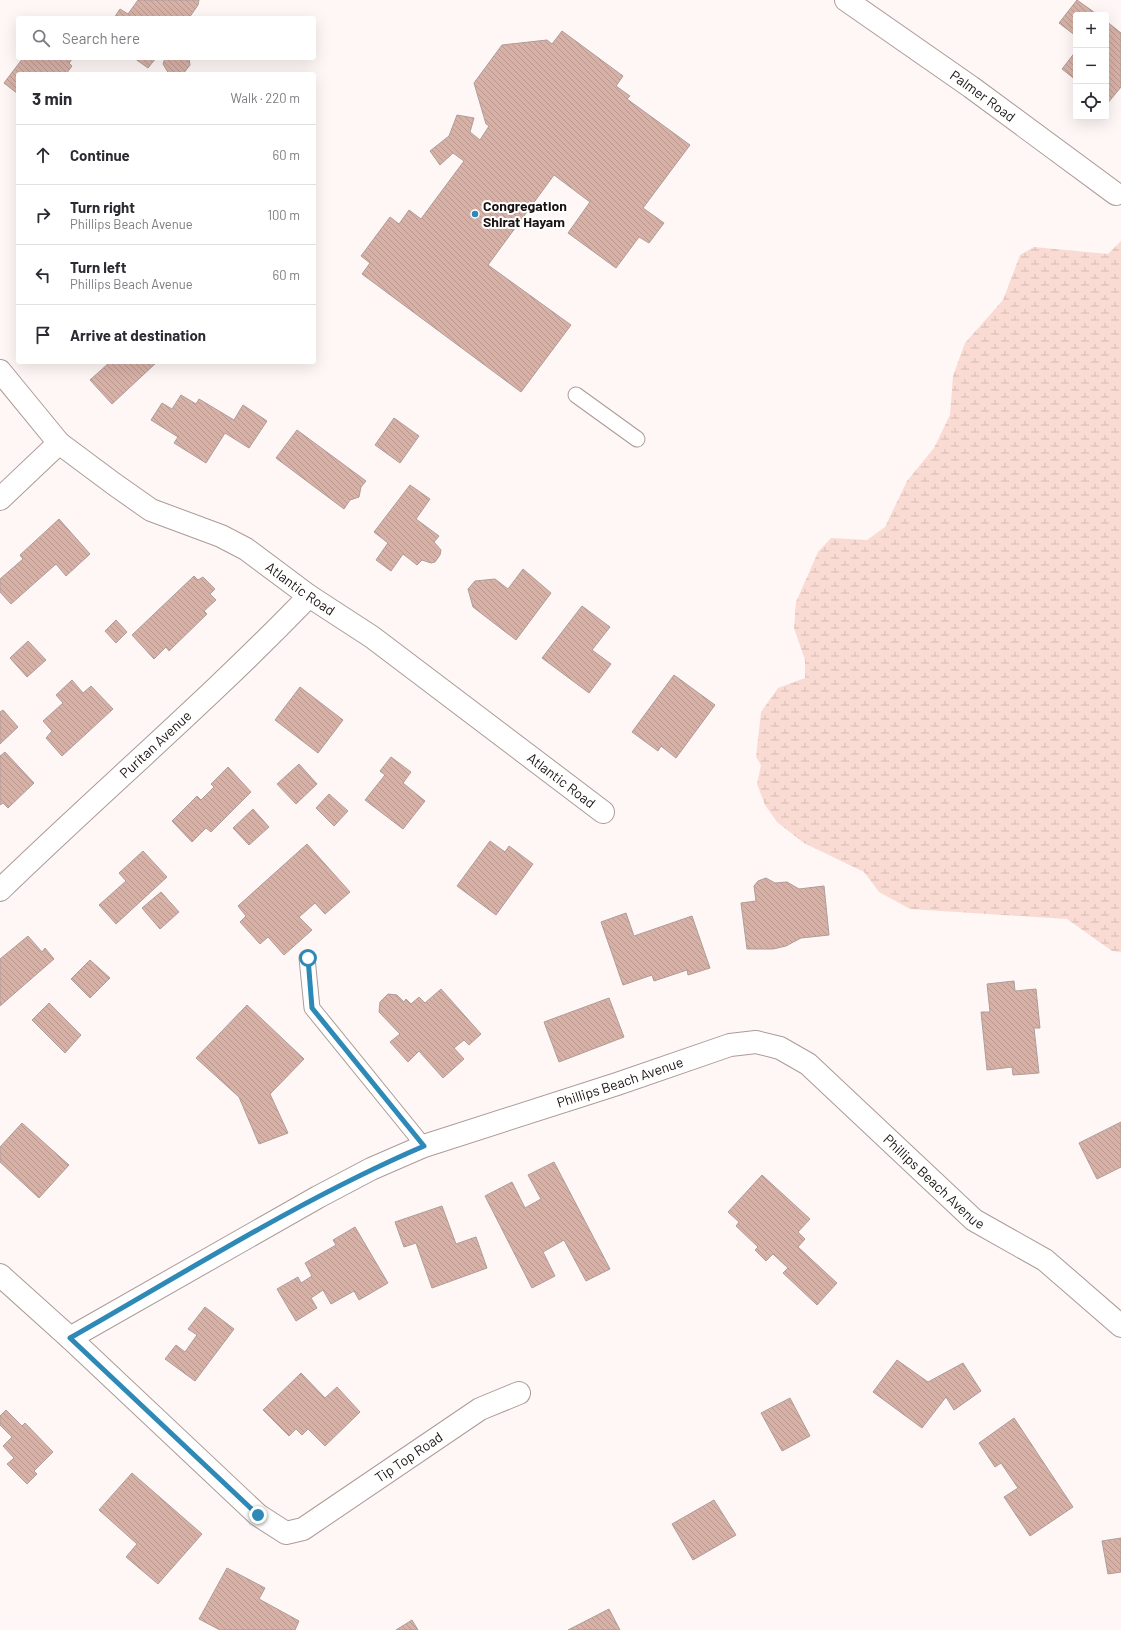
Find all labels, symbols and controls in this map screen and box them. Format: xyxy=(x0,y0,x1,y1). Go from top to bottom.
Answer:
map controls xyxy=(1073,12,1109,120)
button: + xyxy=(1073,12,1109,48)
search box xyxy=(16,16,316,60)
icon: search xyxy=(30,27,52,49)
text: Search here xyxy=(62,29,140,47)
button: − xyxy=(1073,48,1109,84)
street label: Palmer Road xyxy=(947,66,1019,125)
button: locate xyxy=(1073,84,1109,120)
text: 3 min xyxy=(32,88,72,108)
text: Walk · 220 m xyxy=(230,90,300,106)
icon: ahead xyxy=(32,144,54,166)
text: Continue xyxy=(70,146,130,164)
text: 60 m xyxy=(273,147,300,163)
place label: Congregation Shirat Hayam xyxy=(483,197,567,230)
text: Turn right xyxy=(70,198,135,216)
icon: right xyxy=(32,204,54,226)
text: 100 m xyxy=(267,207,300,223)
marker: Congregation Shirat Hayam xyxy=(470,209,480,219)
text: Phillips Beach Avenue xyxy=(70,216,193,232)
text: Turn left xyxy=(70,258,126,276)
icon: left xyxy=(32,264,54,286)
text: 60 m xyxy=(273,267,300,283)
text: Phillips Beach Avenue xyxy=(70,276,193,292)
icon: arrive xyxy=(32,324,54,346)
text: Arrive at destination xyxy=(70,326,206,344)
street label: Atlantic Road xyxy=(263,558,338,619)
street label: Puritan Avenue xyxy=(116,707,195,782)
street label: Atlantic Road xyxy=(524,749,599,811)
route start xyxy=(299,949,317,967)
street label: Phillips Beach Avenue xyxy=(554,1053,685,1111)
street label: Phillips Beach Avenue xyxy=(880,1130,988,1232)
street label: Tip Top Road xyxy=(371,1428,446,1486)
route end xyxy=(249,1506,267,1524)

